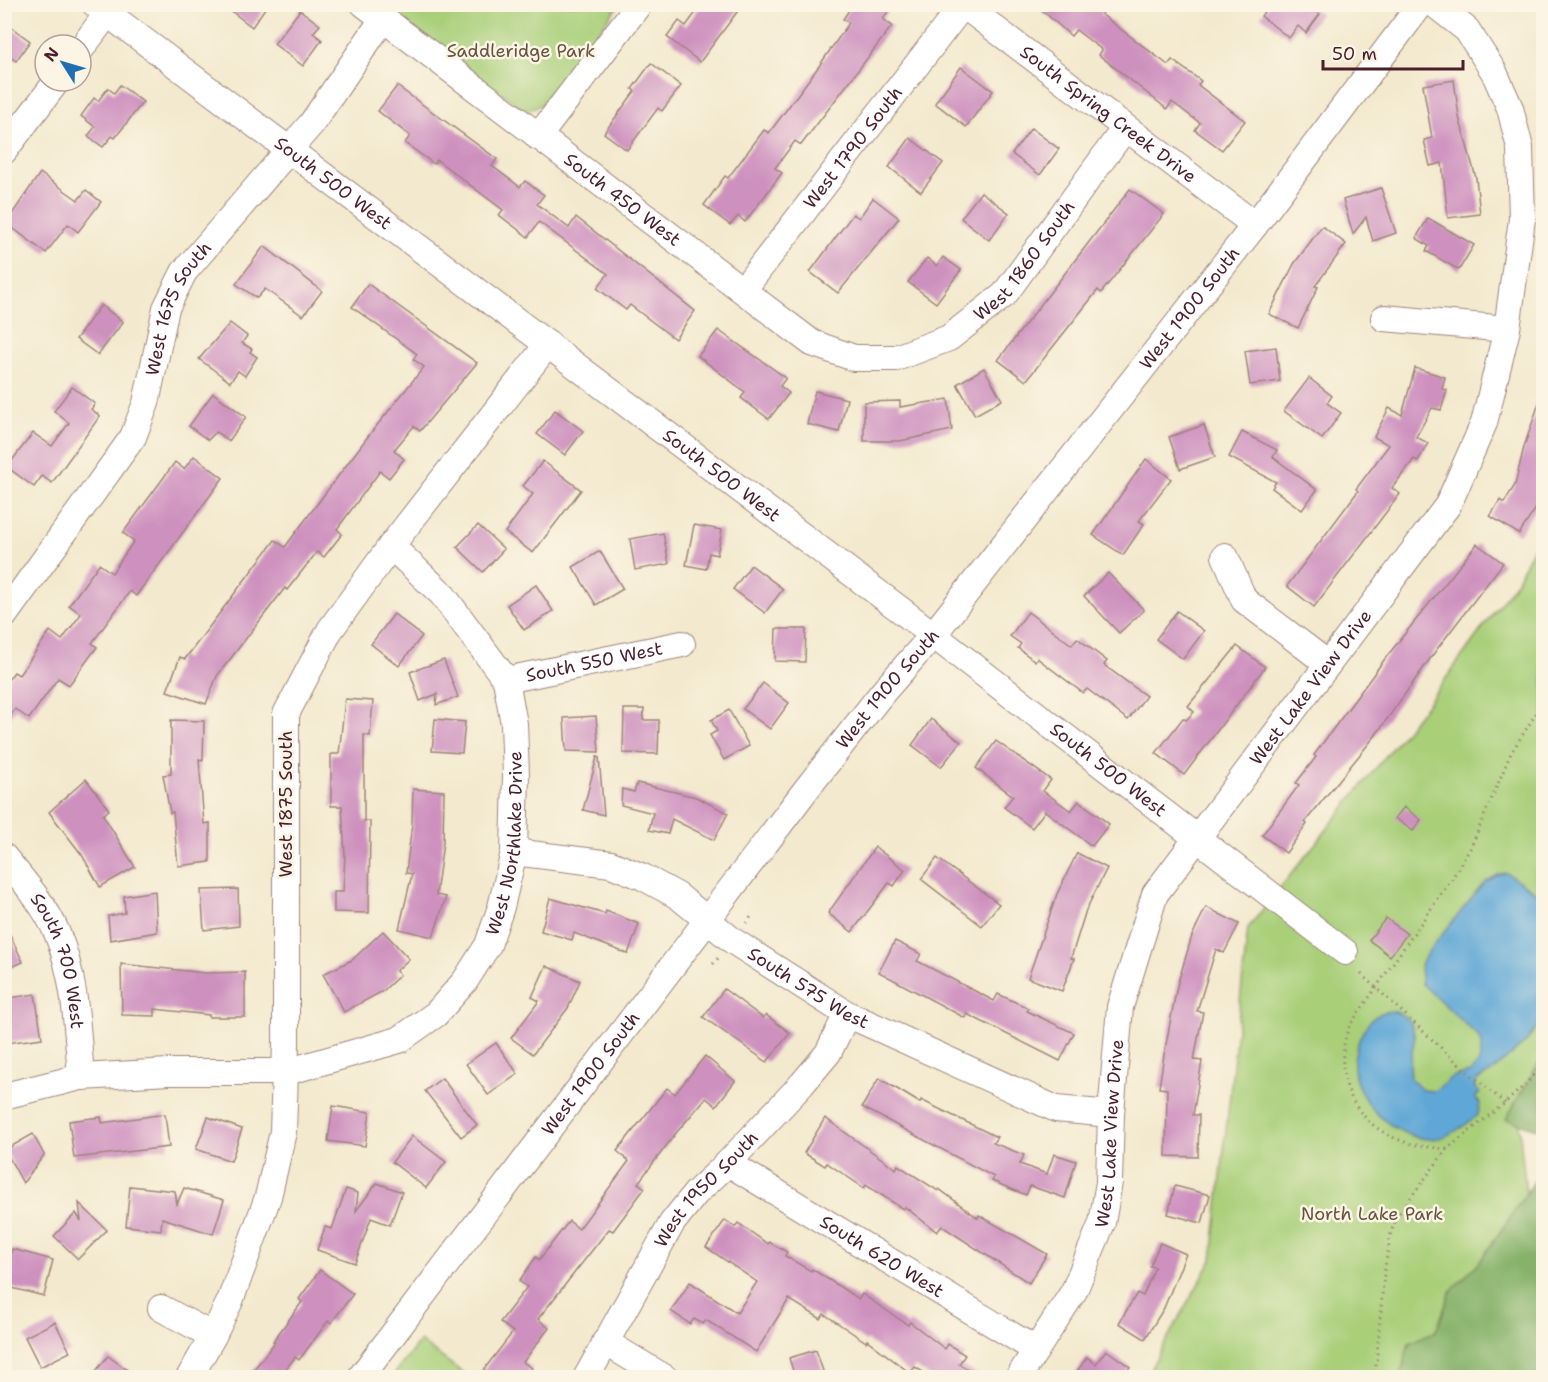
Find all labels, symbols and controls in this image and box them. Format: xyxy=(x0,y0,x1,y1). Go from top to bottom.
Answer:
north arrow xyxy=(33,33,93,93)
scale bar xyxy=(1323,33,1462,71)
park label: Saddleridge Park xyxy=(447,39,595,63)
street label: South Spring Creek Drive xyxy=(1015,40,1201,189)
text: 50 m xyxy=(1332,42,1377,66)
text: N xyxy=(39,43,64,66)
street label: West 1790 South xyxy=(798,81,908,214)
street label: South 500 West xyxy=(270,131,397,235)
street label: South 450 West xyxy=(559,147,686,252)
street label: West 1860 South xyxy=(969,196,1080,326)
street label: West 1675 South xyxy=(140,237,217,378)
street label: West 1900 South xyxy=(1134,242,1245,374)
street label: South 500 West xyxy=(658,423,785,527)
street label: West Lake View Drive xyxy=(1244,605,1377,770)
street label: West 1900 South xyxy=(831,624,945,754)
street label: South 550 West xyxy=(524,636,665,688)
street label: South 500 West xyxy=(1045,717,1171,822)
street label: West 1875 South xyxy=(274,731,298,877)
street label: West Northlake Drive xyxy=(480,751,528,939)
street label: South 700 West xyxy=(25,888,89,1030)
street label: South 575 West xyxy=(743,942,873,1034)
street label: West 1900 South xyxy=(536,1007,645,1140)
street label: West Lake View Drive xyxy=(1089,1038,1129,1229)
street label: West 1950 South xyxy=(649,1126,764,1252)
park label: North Lake Park xyxy=(1301,1202,1443,1226)
street label: South 620 West xyxy=(815,1210,949,1303)

